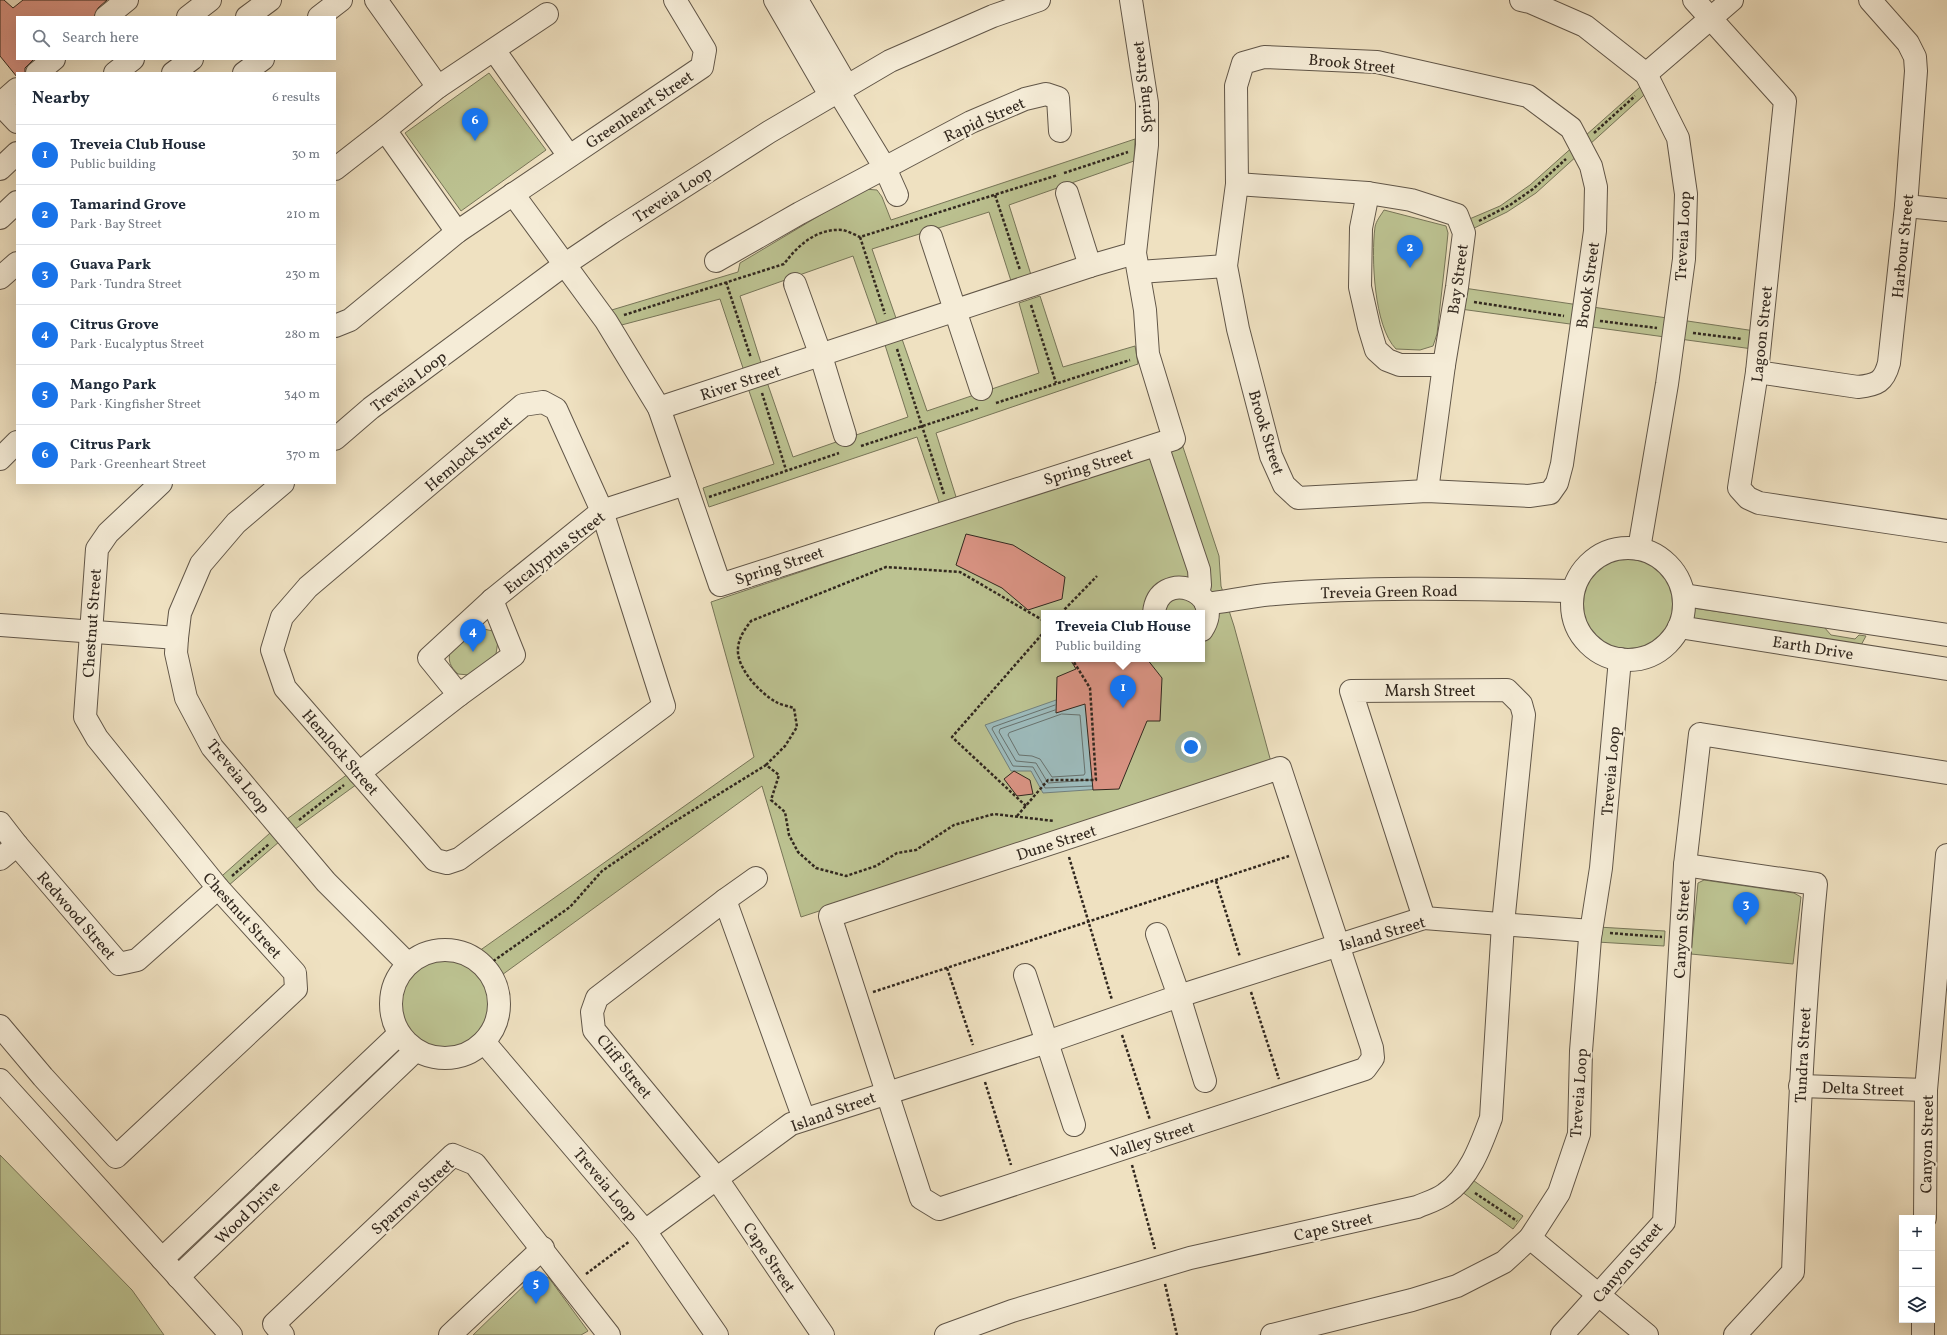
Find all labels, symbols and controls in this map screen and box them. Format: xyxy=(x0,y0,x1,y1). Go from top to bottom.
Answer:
search box xyxy=(16,16,336,60)
icon: search xyxy=(30,27,52,49)
text: Search here xyxy=(62,28,139,49)
street label: Spring Street xyxy=(1128,39,1160,134)
street label: Brook Street xyxy=(1307,49,1397,81)
street label: Greenheart Street xyxy=(582,66,699,155)
text: Nearby xyxy=(32,87,90,110)
text: 6 results xyxy=(272,89,320,107)
street label: Rapid Street xyxy=(941,93,1029,149)
pin: 6 xyxy=(462,108,488,141)
text: Treveia Club House xyxy=(70,135,206,156)
text: 1 xyxy=(42,146,48,164)
text: 30 m xyxy=(292,146,320,164)
text: Public building xyxy=(70,156,156,174)
street label: Treveia Loop xyxy=(629,162,717,229)
street label: Treveia Loop xyxy=(1671,191,1697,282)
street label: Harbour Street xyxy=(1888,193,1920,300)
text: Tamarind Grove xyxy=(70,195,186,216)
text: 2 xyxy=(42,206,48,224)
text: 210 m xyxy=(286,206,320,224)
text: Park · Bay Street xyxy=(70,216,162,234)
pin: 2 xyxy=(1397,235,1423,268)
street label: Brook Street xyxy=(1572,240,1606,330)
street label: Bay Street xyxy=(1443,242,1475,316)
text: Guava Park xyxy=(70,255,151,276)
text: 3 xyxy=(42,266,48,284)
text: 230 m xyxy=(285,266,320,284)
text: Park · Tundra Street xyxy=(70,276,182,294)
street label: Lagoon Street xyxy=(1747,285,1779,384)
text: Citrus Grove xyxy=(70,315,159,336)
text: 4 xyxy=(41,326,49,344)
text: 280 m xyxy=(284,326,320,344)
text: Park · Eucalyptus Street xyxy=(70,336,204,354)
street label: Treveia Loop xyxy=(367,347,452,418)
street label: River Street xyxy=(698,360,784,407)
text: Mango Park xyxy=(70,375,156,396)
text: 5 xyxy=(42,386,48,404)
text: 340 m xyxy=(284,386,320,404)
street label: Brook Street xyxy=(1242,388,1288,478)
text: Park · Kingfisher Street xyxy=(70,396,201,414)
street label: Hemlock Street xyxy=(421,411,518,498)
text: Citrus Park xyxy=(70,435,151,456)
street label: Spring Street xyxy=(1041,444,1136,492)
text: 6 xyxy=(41,446,49,464)
text: 370 m xyxy=(286,446,320,464)
text: Park · Greenheart Street xyxy=(70,456,206,474)
street label: Eucalyptus Street xyxy=(500,507,611,600)
street label: Spring Street xyxy=(732,542,827,592)
street label: Chestnut Street xyxy=(78,567,108,678)
street label: Treveia Green Road xyxy=(1320,581,1458,605)
popup xyxy=(1041,610,1205,662)
text: Treveia Club House xyxy=(1055,617,1191,638)
pin: 4 xyxy=(460,619,486,652)
street label: Earth Drive xyxy=(1771,632,1855,666)
text: Public building xyxy=(1055,638,1141,656)
pin: 1 xyxy=(1110,675,1136,708)
street label: Marsh Street xyxy=(1384,681,1476,703)
street label: Hemlock Street xyxy=(296,705,383,801)
street label: Treveia Loop xyxy=(1597,725,1627,817)
street label: Treveia Loop xyxy=(201,735,274,819)
your location xyxy=(1181,737,1201,757)
street label: Dune Street xyxy=(1014,821,1100,867)
street label: Redwood Street xyxy=(31,867,120,966)
street label: Chestnut Street xyxy=(197,868,287,965)
street label: Canyon Street xyxy=(1669,879,1697,979)
pin: 3 xyxy=(1733,892,1759,925)
street label: Island Street xyxy=(1337,912,1429,958)
street label: Tundra Street xyxy=(1791,1006,1818,1104)
street label: Cliff Street xyxy=(591,1030,657,1105)
street label: Treveia Loop xyxy=(1566,1048,1594,1139)
street label: Delta Street xyxy=(1821,1078,1905,1102)
street label: Island Street xyxy=(788,1087,880,1138)
street label: Canyon Street xyxy=(1916,1094,1940,1194)
street label: Valley Street xyxy=(1107,1117,1198,1165)
street label: Treveia Loop xyxy=(567,1144,642,1227)
street label: Sparrow Street xyxy=(367,1154,460,1241)
street label: Wood Drive xyxy=(211,1177,286,1250)
street label: Cape Street xyxy=(1292,1208,1375,1248)
map controls xyxy=(1899,1215,1935,1323)
button: + xyxy=(1899,1215,1935,1251)
street label: Canyon Street xyxy=(1588,1218,1669,1308)
street label: Cape Street xyxy=(737,1219,800,1298)
button: − xyxy=(1899,1251,1935,1287)
pin: 5 xyxy=(523,1271,549,1304)
button: layers xyxy=(1899,1287,1935,1323)

